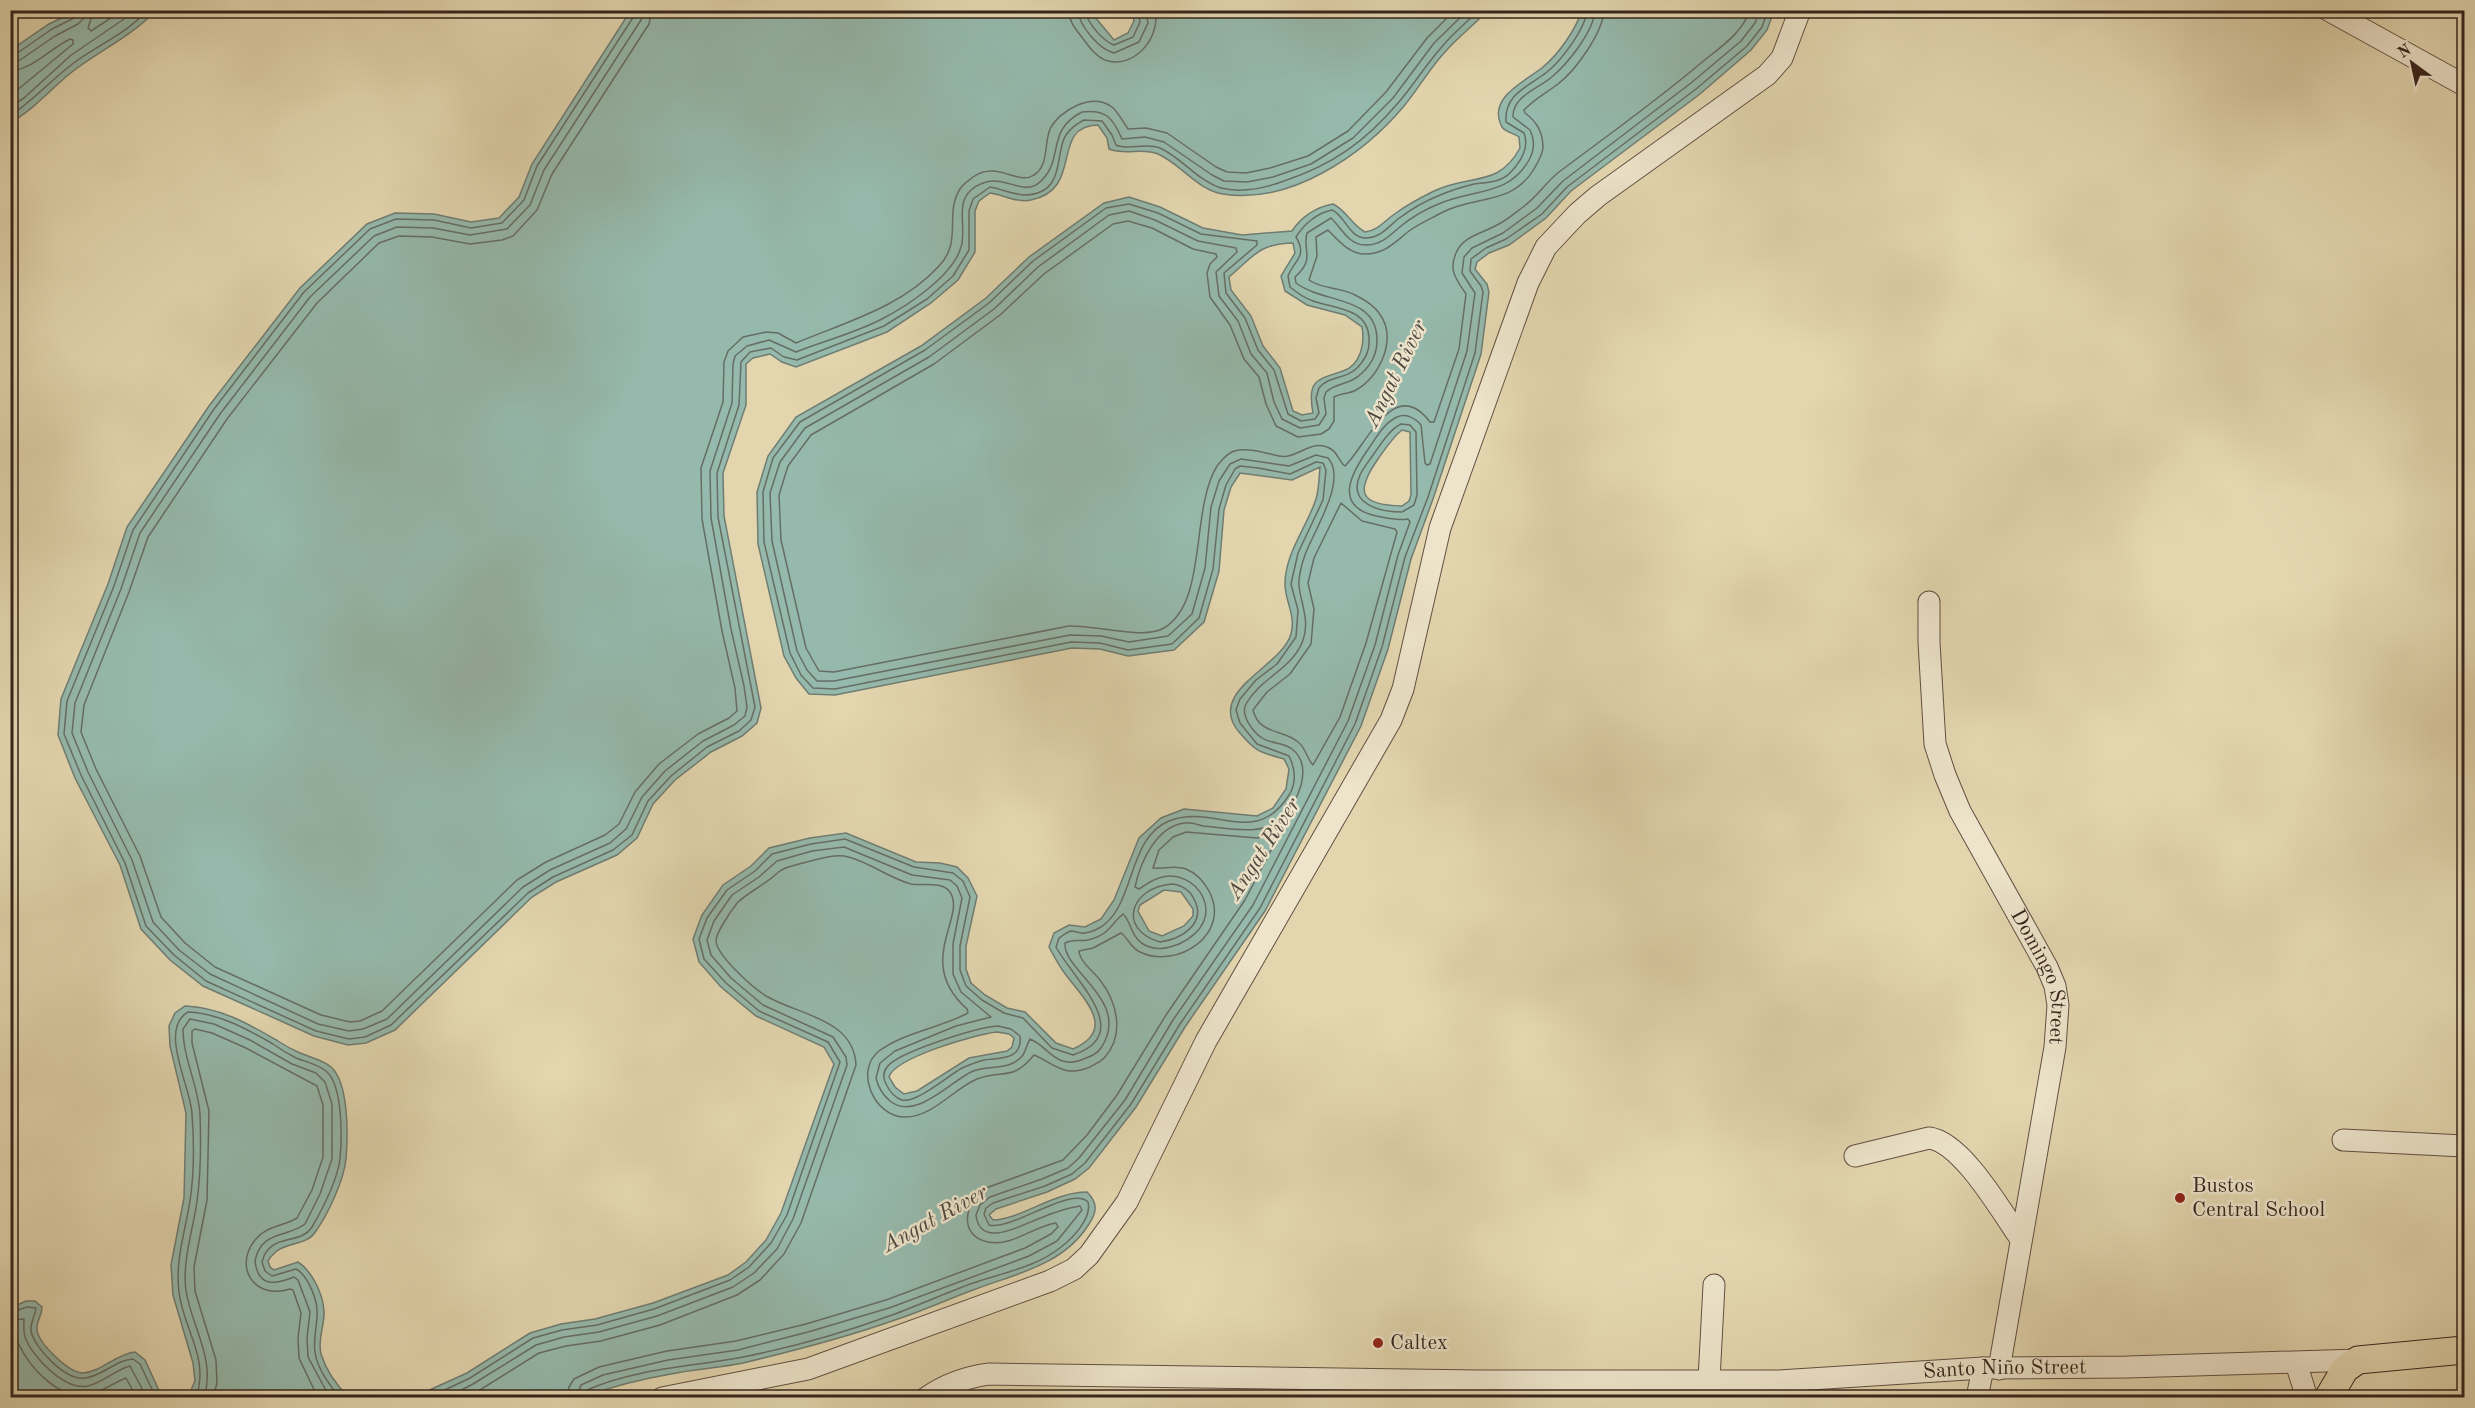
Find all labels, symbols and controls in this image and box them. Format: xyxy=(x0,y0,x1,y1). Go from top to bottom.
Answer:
north arrow xyxy=(2382,33,2442,93)
text: N xyxy=(2395,42,2415,62)
water label: Angat River xyxy=(1360,316,1432,432)
water label: Angat River xyxy=(1223,794,1305,905)
street label: Domingo Street xyxy=(2007,906,2069,1045)
place label: Bustos Central School xyxy=(2192,1176,2325,1221)
water label: Angat River xyxy=(878,1181,992,1257)
marker: Bustos Central School xyxy=(2173,1191,2187,1205)
place label: Caltex xyxy=(1390,1333,1448,1354)
marker: Caltex xyxy=(1371,1336,1385,1350)
street label: Santo Niño Street xyxy=(1922,1357,2086,1382)

